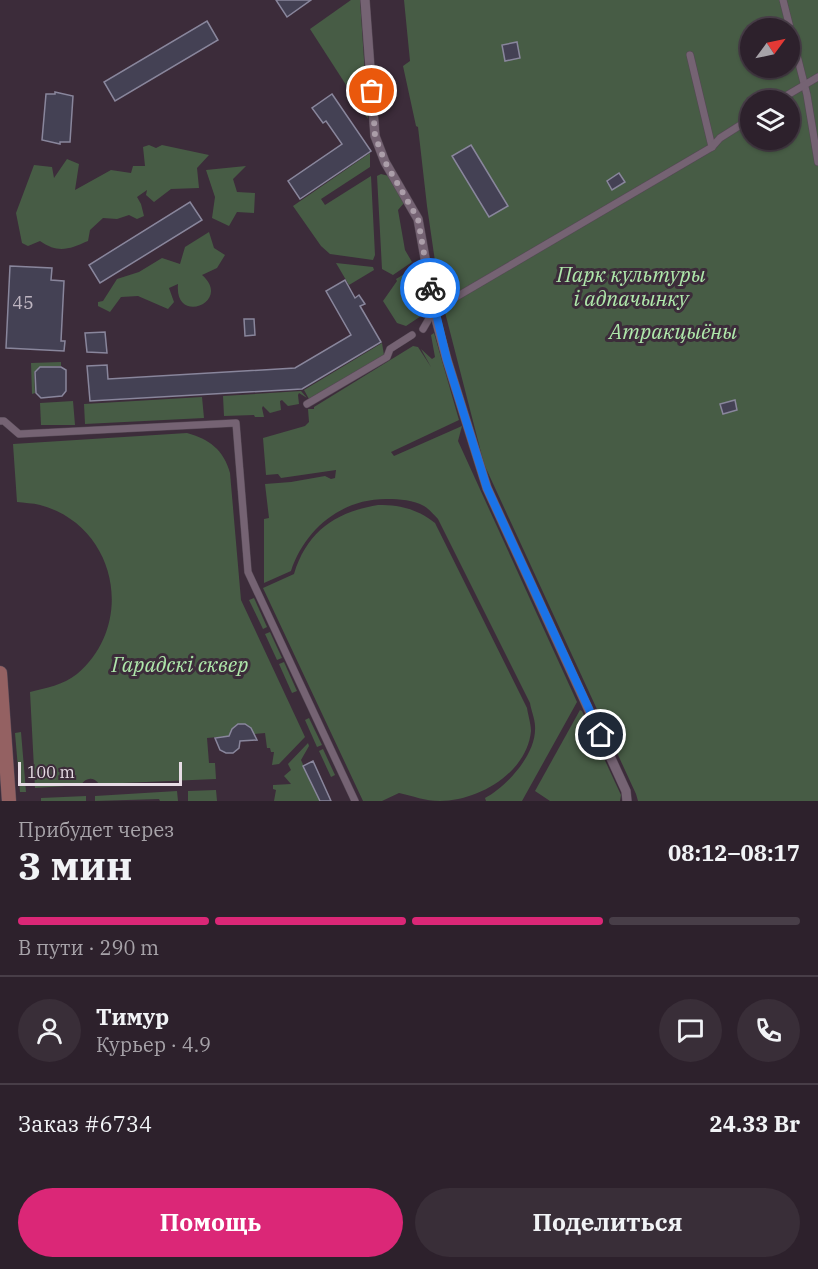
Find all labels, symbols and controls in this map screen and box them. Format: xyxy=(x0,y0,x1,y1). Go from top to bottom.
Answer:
north arrow xyxy=(740,18,800,78)
map controls xyxy=(740,18,800,150)
pin xyxy=(346,65,397,116)
icon: bag xyxy=(355,74,388,107)
button: layers xyxy=(740,90,800,150)
courier xyxy=(400,258,460,318)
park label: Парк культуры і адпачынку xyxy=(556,260,706,312)
icon: bike xyxy=(414,272,447,305)
house number: 45 xyxy=(12,291,34,314)
park label: Атракцыёны xyxy=(607,317,737,345)
park label: Гарадскі сквер xyxy=(111,650,248,678)
pin xyxy=(575,709,626,760)
icon: home xyxy=(584,718,617,751)
scale bar xyxy=(18,759,182,786)
text: 100 m xyxy=(27,762,75,782)
text: Прибудет через xyxy=(18,816,174,843)
text: 08:12–08:17 xyxy=(668,838,800,867)
text: 3 мин xyxy=(18,840,132,891)
text: В пути · 290 m xyxy=(18,934,159,961)
button: person xyxy=(18,999,81,1062)
button: chat xyxy=(659,999,722,1062)
button: phone xyxy=(737,999,800,1062)
text: Тимур xyxy=(96,1002,169,1031)
text: Курьер · 4.9 xyxy=(96,1031,211,1058)
text: Заказ #6734 xyxy=(18,1109,152,1138)
text: 24.33 Br xyxy=(710,1109,800,1138)
button: Помощь xyxy=(18,1188,403,1257)
button: Поделиться xyxy=(415,1188,800,1257)

